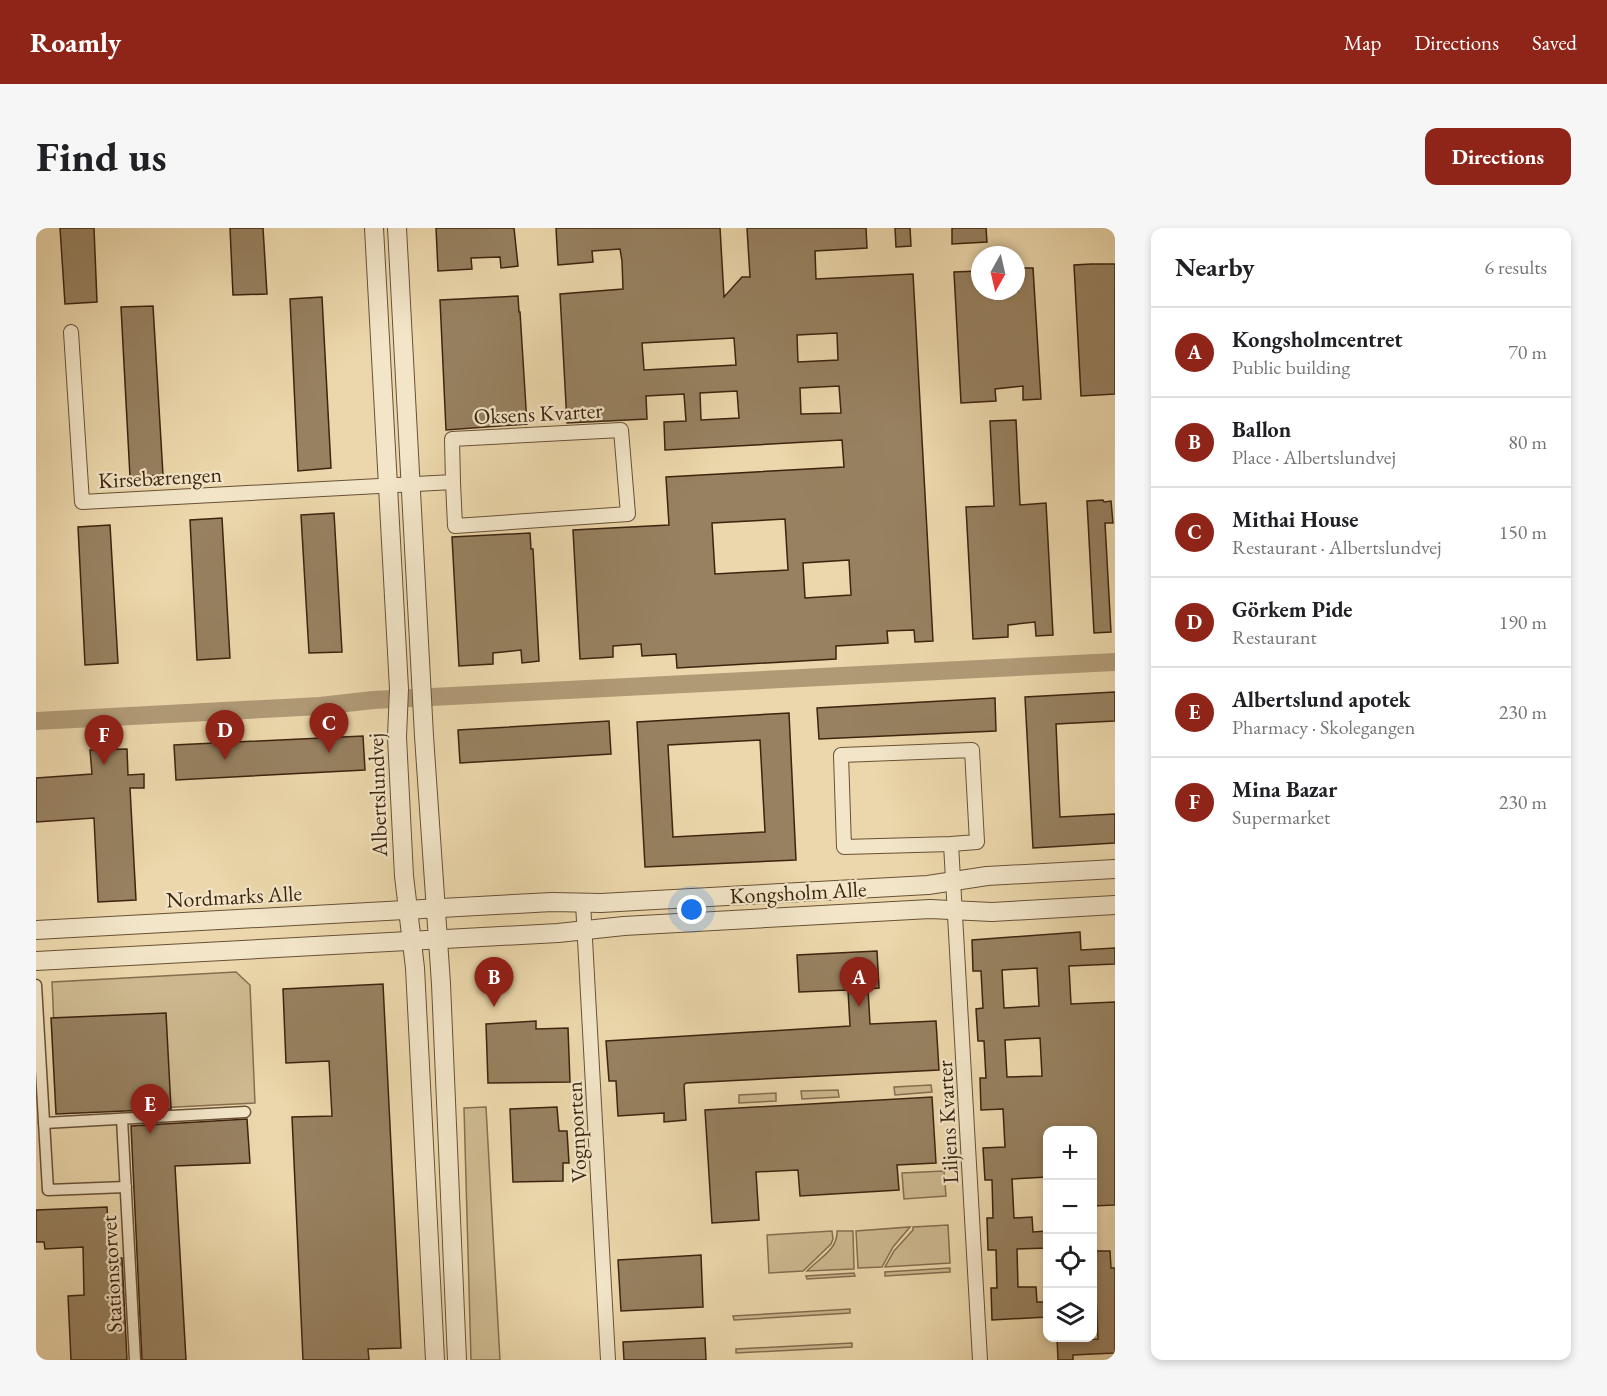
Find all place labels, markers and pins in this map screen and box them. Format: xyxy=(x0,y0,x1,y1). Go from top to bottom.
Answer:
pin: C xyxy=(310,704,348,753)
pin: D xyxy=(206,710,244,760)
pin: F xyxy=(84,716,124,765)
pin: B xyxy=(474,958,514,1007)
pin: A xyxy=(840,958,878,1007)
pin: E xyxy=(130,1084,170,1134)

